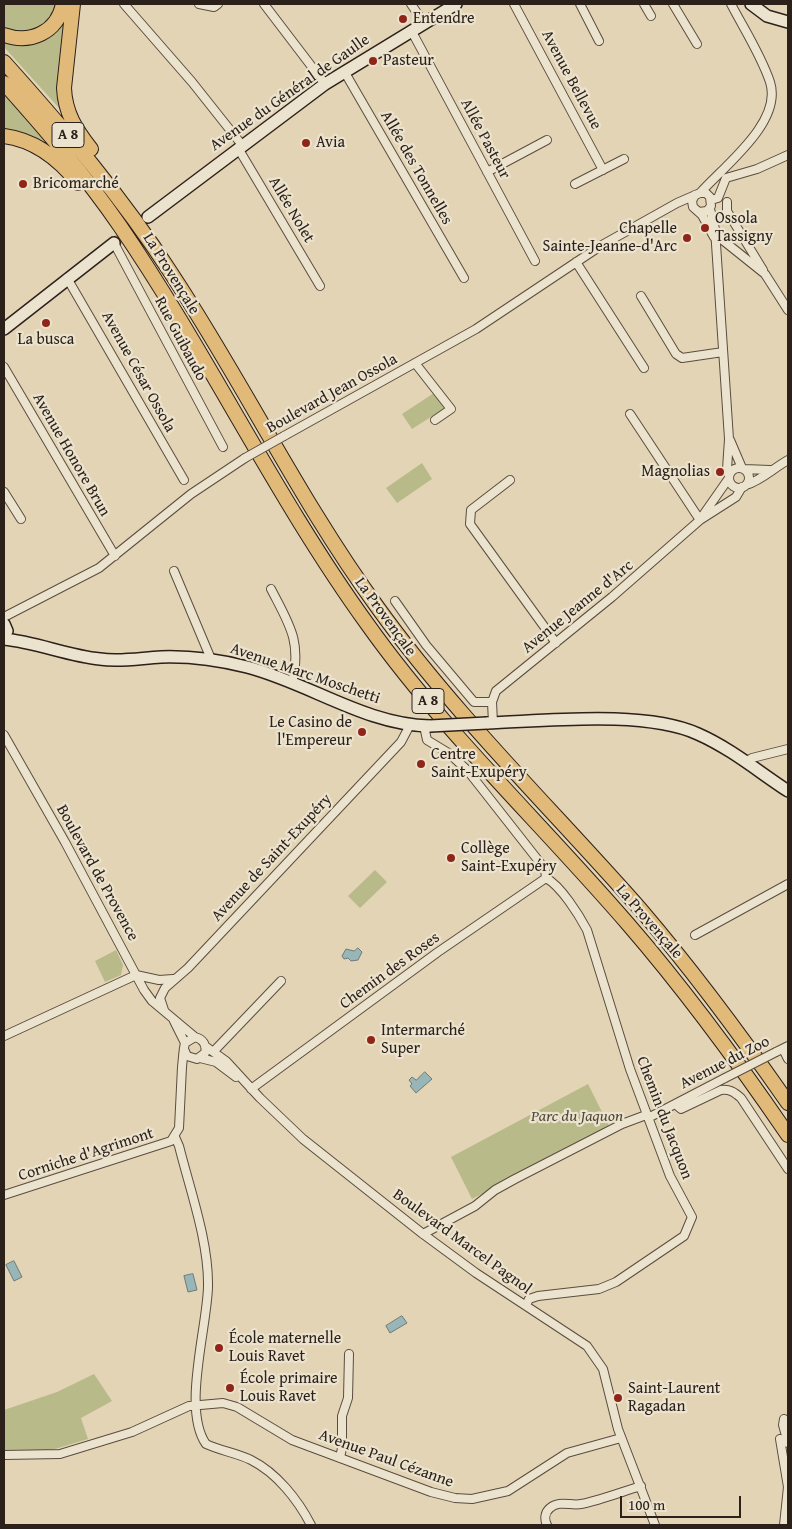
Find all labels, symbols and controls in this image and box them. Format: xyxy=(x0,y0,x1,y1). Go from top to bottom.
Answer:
place label: Entendre xyxy=(413,9,475,29)
marker: Entendre xyxy=(397,13,409,25)
street label: Avenue Bellevue xyxy=(537,27,605,133)
street label: Avenue du Général de Gaulle xyxy=(206,30,374,156)
place label: Pasteur xyxy=(383,51,434,71)
marker: Pasteur xyxy=(367,55,379,67)
street label: Allée Pasteur xyxy=(456,96,514,182)
street label: Allée des Tonnelles xyxy=(376,108,456,228)
road number: A 8 xyxy=(52,122,84,148)
place label: Avia xyxy=(316,133,345,153)
marker: Avia xyxy=(300,137,312,149)
place label: Bricomarché xyxy=(33,174,119,194)
street label: Allée Nolet xyxy=(264,174,318,246)
marker: Bricomarché xyxy=(17,178,29,190)
place label: Ossola Tassigny xyxy=(715,209,773,247)
place label: Chapelle Sainte-Jeanne-d'Arc xyxy=(543,219,677,257)
marker: Ossola Tassigny xyxy=(699,222,711,234)
street label: La Provençale xyxy=(138,230,204,318)
marker: Chapelle Sainte-Jeanne-d'Arc xyxy=(681,232,693,244)
street label: Rue Guibaudo xyxy=(150,294,210,384)
street label: Avenue César Ossola xyxy=(97,308,179,436)
marker: La busca xyxy=(40,317,52,329)
place label: La busca xyxy=(18,330,74,350)
street label: Boulevard Jean Ossola xyxy=(263,350,401,438)
street label: Avenue Honore Brun xyxy=(28,390,114,520)
place label: Magnolias xyxy=(641,462,710,482)
marker: Magnolias xyxy=(714,466,726,478)
street label: Avenue Jeanne d'Arc xyxy=(518,556,638,658)
street label: La Provençale xyxy=(350,574,420,660)
street label: Avenue Marc Moschetti xyxy=(228,639,382,709)
road number: A 8 xyxy=(412,688,444,714)
place label: Le Casino de l'Empereur xyxy=(269,713,352,751)
marker: Le Casino de l'Empereur xyxy=(356,726,368,738)
place label: Centre Saint-Exupéry xyxy=(431,745,527,783)
marker: Centre Saint-Exupéry xyxy=(415,758,427,770)
street label: Avenue de Saint-Exupéry xyxy=(208,790,336,926)
street label: Boulevard de Provence xyxy=(52,802,142,944)
place label: Collège Saint-Exupéry xyxy=(461,839,557,877)
marker: Collège Saint-Exupéry xyxy=(445,852,457,864)
street label: La Provençale xyxy=(611,881,687,963)
street label: Chemin des Roses xyxy=(336,928,444,1014)
place label: Intermarché Super xyxy=(381,1021,465,1059)
street label: Avenue du Zoo xyxy=(677,1032,773,1094)
marker: Intermarché Super xyxy=(365,1034,377,1046)
street label: Chemin du Jacquon xyxy=(632,1054,696,1182)
park label: Parc du Jaquon xyxy=(531,1107,623,1127)
street label: Corniche d'Agrimont xyxy=(16,1124,156,1186)
street label: Boulevard Marcel Pagnol xyxy=(389,1185,535,1299)
place label: École maternelle Louis Ravet xyxy=(229,1329,341,1367)
marker: École maternelle Louis Ravet xyxy=(213,1342,225,1354)
place label: École primaire Louis Ravet xyxy=(240,1369,338,1407)
place label: Saint-Laurent Ragadan xyxy=(628,1379,720,1417)
marker: École primaire Louis Ravet xyxy=(224,1382,236,1394)
marker: Saint-Laurent Ragadan xyxy=(612,1392,624,1404)
street label: Avenue Paul Cézanne xyxy=(316,1426,456,1492)
scale bar xyxy=(622,1486,743,1518)
text: 100 m xyxy=(628,1494,665,1515)

